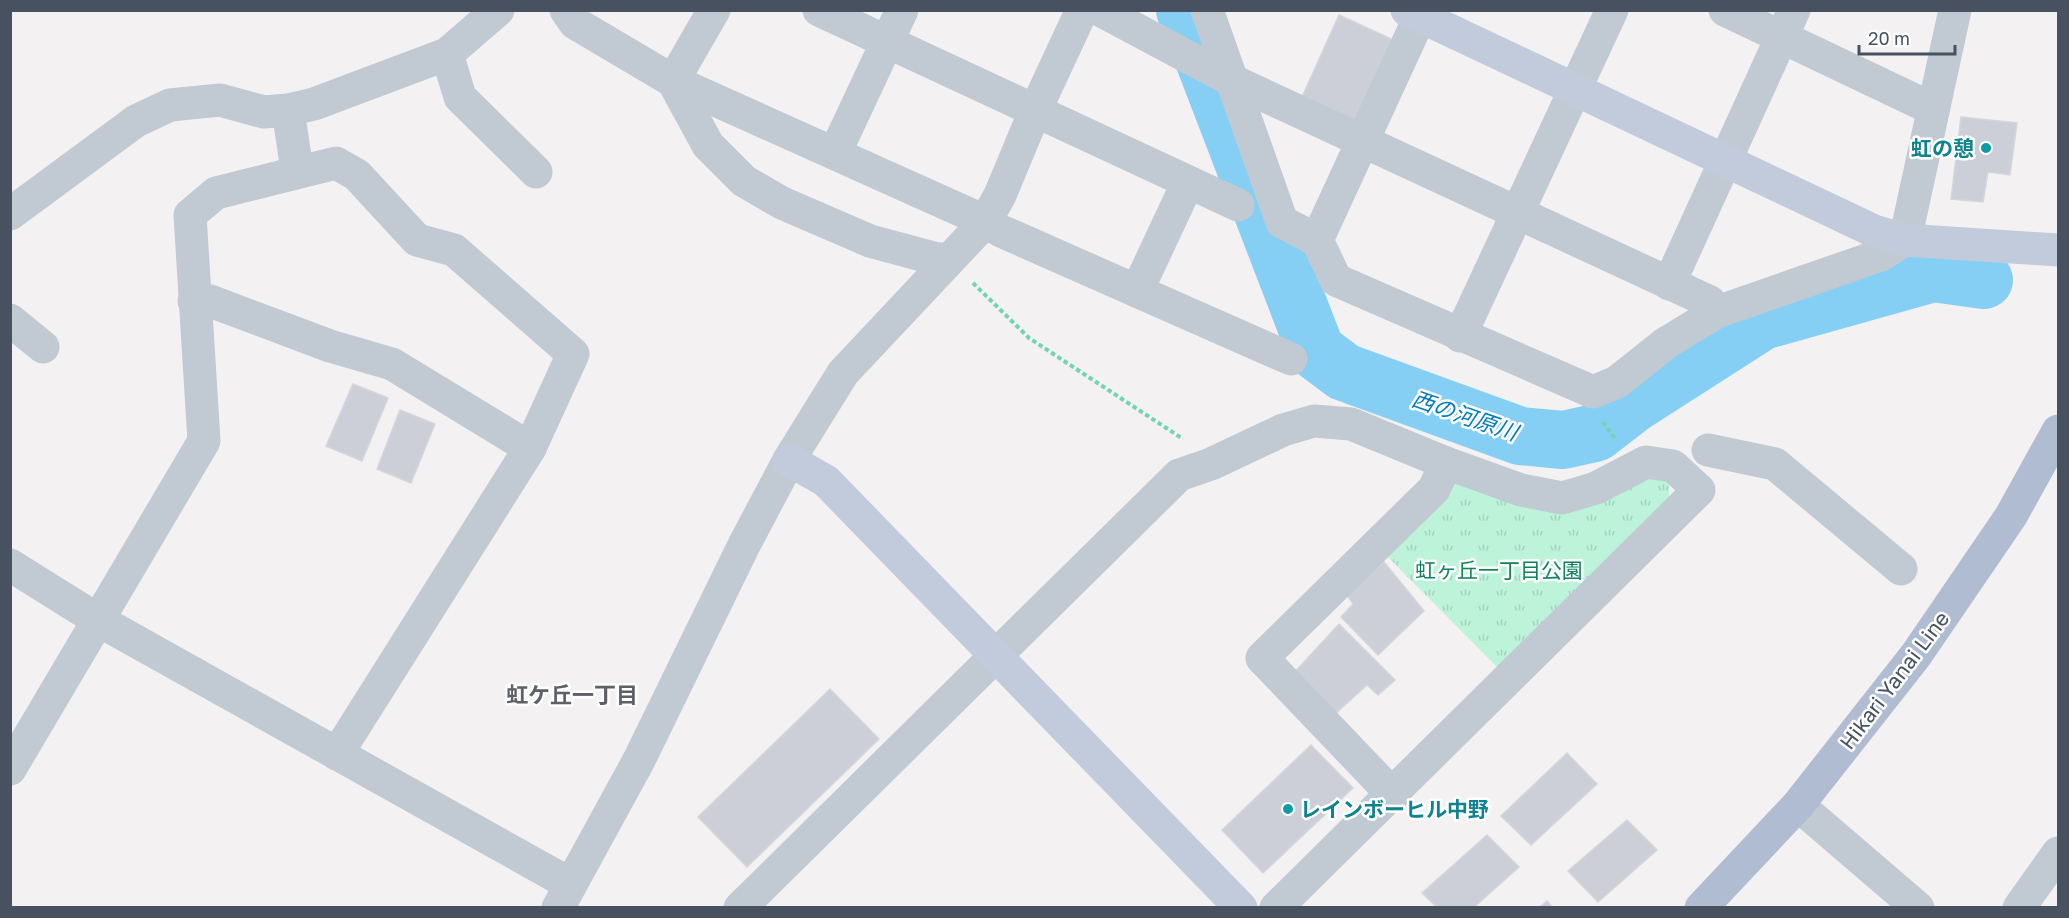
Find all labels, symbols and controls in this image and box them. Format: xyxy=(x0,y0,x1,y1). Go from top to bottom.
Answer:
scale bar xyxy=(1859,18,1955,56)
text: 20 m xyxy=(1868,27,1910,49)
place label: 虹の憩 xyxy=(1911,135,1974,161)
marker: 虹の憩 xyxy=(1979,141,1993,155)
water label: 西の河原川 xyxy=(1409,384,1523,446)
park label: 虹ヶ丘一丁目公園 xyxy=(1415,557,1583,583)
street label: Hikari Yanai Line xyxy=(1834,606,1954,754)
district label: 虹ケ丘一丁目 xyxy=(506,681,638,708)
place label: レインボーヒル中野 xyxy=(1300,796,1489,822)
marker: レインボーヒル中野 xyxy=(1281,802,1295,816)

